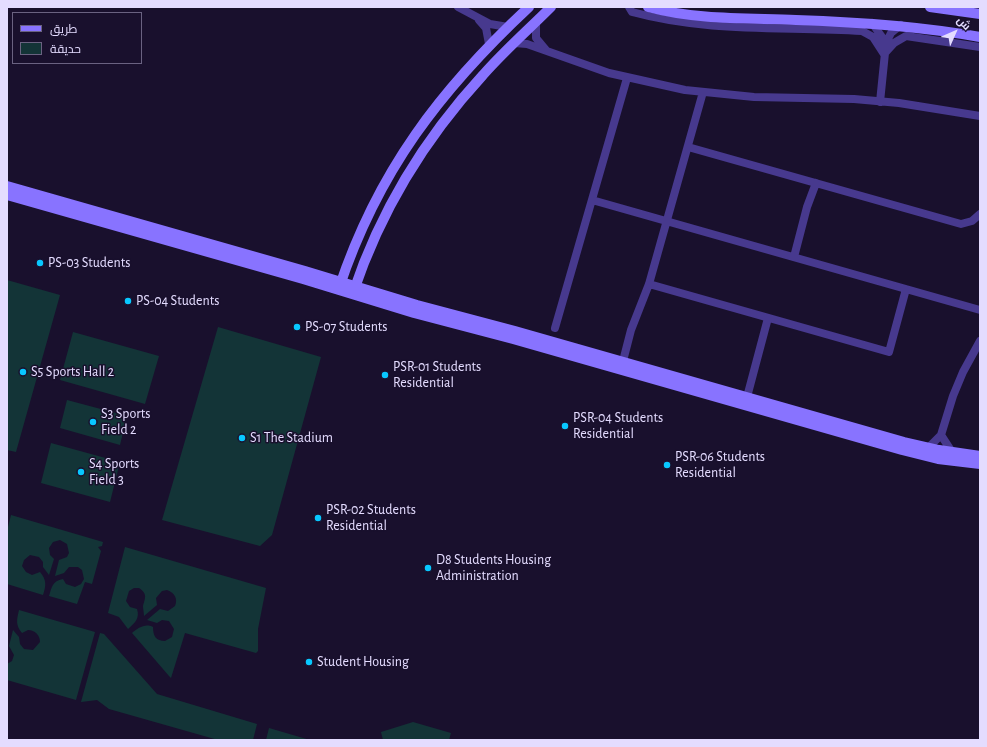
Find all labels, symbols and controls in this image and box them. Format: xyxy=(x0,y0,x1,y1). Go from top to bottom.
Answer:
legend xyxy=(12,12,142,64)
north arrow xyxy=(935,12,975,52)
text: ش xyxy=(955,14,973,32)
text: طريق xyxy=(50,23,77,35)
text: حديقة xyxy=(50,43,81,55)
place label: PS-03 Students xyxy=(48,255,130,271)
marker: PS-03 Students xyxy=(35,258,45,268)
place label: PS-04 Students xyxy=(136,293,219,309)
marker: PS-04 Students xyxy=(123,296,133,306)
place label: PS-07 Students xyxy=(305,319,388,335)
marker: PS-07 Students xyxy=(292,322,302,332)
place label: PSR-01 Students Residential xyxy=(393,359,481,392)
place label: S5 Sports Hall 2 xyxy=(31,364,114,380)
marker: S5 Sports Hall 2 xyxy=(18,367,28,377)
marker: PSR-01 Students Residential xyxy=(380,370,390,380)
place label: S3 Sports Field 2 xyxy=(101,406,150,438)
place label: PSR-04 Students Residential xyxy=(573,410,663,442)
marker: S3 Sports Field 2 xyxy=(88,417,98,427)
marker: PSR-04 Students Residential xyxy=(560,421,570,431)
place label: S1 The Stadium xyxy=(250,430,333,446)
marker: S1 The Stadium xyxy=(237,433,247,443)
place label: PSR-06 Students Residential xyxy=(675,449,765,482)
place label: S4 Sports Field 3 xyxy=(89,456,139,488)
marker: PSR-06 Students Residential xyxy=(662,460,672,470)
marker: S4 Sports Field 3 xyxy=(76,467,86,477)
place label: PSR-02 Students Residential xyxy=(326,502,416,534)
marker: PSR-02 Students Residential xyxy=(313,513,323,523)
place label: D8 Students Housing Administration xyxy=(436,552,551,584)
marker: D8 Students Housing Administration xyxy=(423,563,433,573)
place label: Student Housing xyxy=(317,654,409,670)
marker: Student Housing xyxy=(304,657,314,667)

